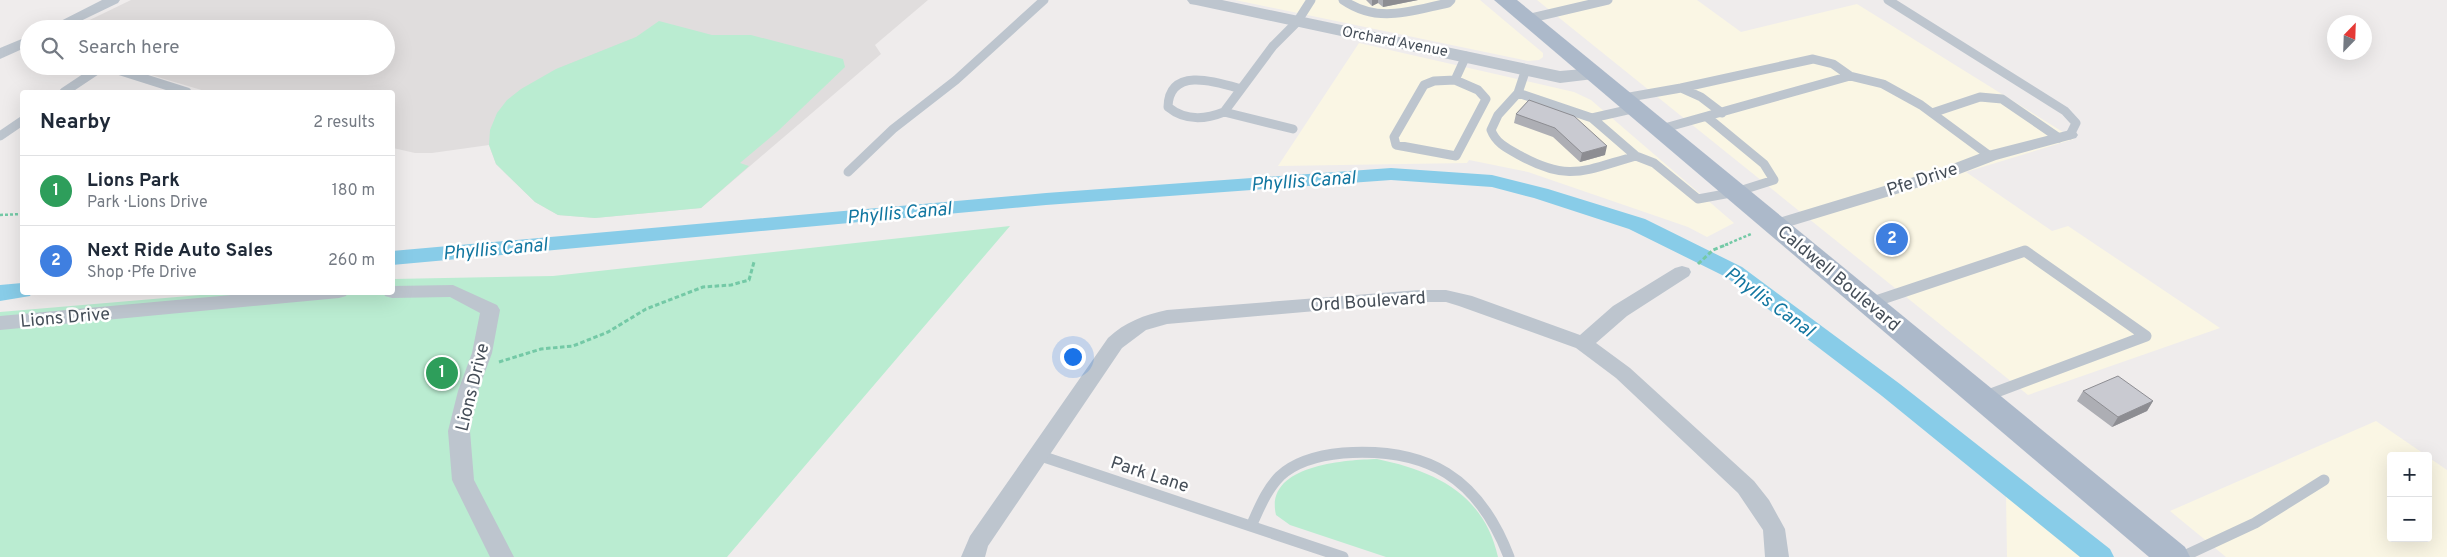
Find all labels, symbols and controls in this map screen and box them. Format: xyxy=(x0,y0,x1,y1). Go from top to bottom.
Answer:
north arrow xyxy=(2327,15,2372,60)
search box xyxy=(20,20,395,75)
street label: Orchard Avenue xyxy=(1340,23,1449,62)
icon: search xyxy=(38,34,66,62)
text: Search here xyxy=(78,36,180,60)
text: Nearby xyxy=(40,109,111,136)
text: 2 results xyxy=(313,113,375,133)
street label: Pfe Drive xyxy=(1884,158,1961,203)
water label: Phyllis Canal xyxy=(1250,166,1357,198)
text: Lions Park xyxy=(87,169,180,193)
text: 1 xyxy=(53,181,59,201)
text: 180 m xyxy=(332,181,375,201)
text: Park · Lions Drive xyxy=(87,193,208,213)
water label: Phyllis Canal xyxy=(846,197,954,231)
pin: 2 xyxy=(1876,220,1908,258)
street label: Caldwell Boulevard xyxy=(1772,221,1904,337)
water label: Phyllis Canal xyxy=(442,233,550,267)
text: Next Ride Auto Sales xyxy=(87,239,273,263)
text: 2 xyxy=(51,251,61,271)
text: 260 m xyxy=(328,251,375,271)
water label: Phyllis Canal xyxy=(1719,262,1819,344)
text: Shop · Pfe Drive xyxy=(87,263,197,283)
street label: Ord Boulevard xyxy=(1310,287,1427,318)
street label: Lions Drive xyxy=(19,303,111,334)
street label: Lions Drive xyxy=(451,341,496,434)
your location xyxy=(1060,344,1086,370)
pin: 1 xyxy=(426,354,458,392)
street label: Park Lane xyxy=(1107,452,1192,499)
map controls xyxy=(2387,452,2432,542)
button: + xyxy=(2387,452,2432,497)
button: − xyxy=(2387,497,2432,542)

